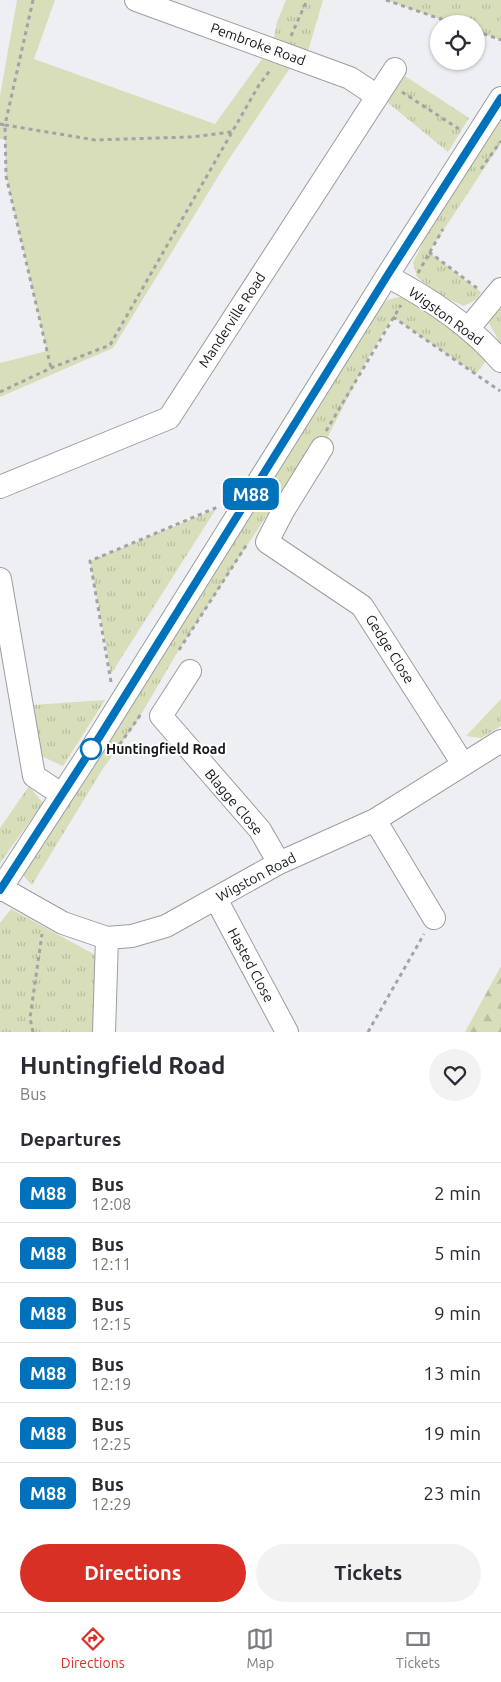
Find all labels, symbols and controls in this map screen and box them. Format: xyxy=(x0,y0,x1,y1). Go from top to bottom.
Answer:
map controls xyxy=(430,15,485,70)
button: locate xyxy=(430,15,485,70)
street label: Pembroke Road xyxy=(208,19,308,69)
street label: Manderville Road xyxy=(195,270,269,370)
street label: Wigston Road xyxy=(406,284,486,348)
line badge: M88 xyxy=(222,478,280,510)
text: M88 xyxy=(233,484,269,504)
street label: Gedge Close xyxy=(362,612,418,686)
marker: Huntingfield Road xyxy=(80,738,102,760)
place label: Huntingfield Road xyxy=(106,741,226,757)
street label: Blagge Close xyxy=(202,766,266,838)
street label: Wigston Road xyxy=(213,849,299,905)
street label: Hasted Close xyxy=(225,925,277,1005)
button: heart xyxy=(429,1049,481,1101)
text: Huntingfield Road xyxy=(20,1052,225,1079)
text: Bus xyxy=(20,1085,46,1103)
text: Departures xyxy=(20,1128,121,1150)
text: Bus xyxy=(91,1173,124,1195)
text: 2 min xyxy=(434,1182,481,1204)
text: M88 xyxy=(30,1183,66,1203)
text: 12:08 xyxy=(91,1195,131,1213)
text: Bus xyxy=(91,1233,124,1255)
text: 5 min xyxy=(434,1242,481,1264)
text: M88 xyxy=(30,1243,66,1263)
text: 12:11 xyxy=(91,1255,131,1273)
text: Bus xyxy=(91,1293,124,1315)
text: 9 min xyxy=(434,1302,481,1324)
text: M88 xyxy=(30,1303,66,1323)
text: 12:15 xyxy=(91,1315,131,1333)
text: Bus xyxy=(91,1353,124,1375)
text: 13 min xyxy=(423,1362,481,1384)
text: M88 xyxy=(30,1363,66,1383)
text: 12:19 xyxy=(91,1375,131,1393)
text: Bus xyxy=(91,1413,124,1435)
text: 19 min xyxy=(423,1422,481,1444)
text: M88 xyxy=(30,1423,66,1443)
text: 12:25 xyxy=(91,1435,131,1453)
text: Bus xyxy=(91,1473,124,1495)
text: 23 min xyxy=(423,1482,481,1504)
text: M88 xyxy=(30,1483,66,1503)
text: 12:29 xyxy=(91,1495,131,1513)
button: Directions xyxy=(20,1544,246,1602)
button: Tickets xyxy=(256,1544,481,1602)
tab: Directions xyxy=(61,1625,125,1671)
tab: Map xyxy=(246,1625,274,1671)
tab: Tickets xyxy=(396,1625,440,1671)

